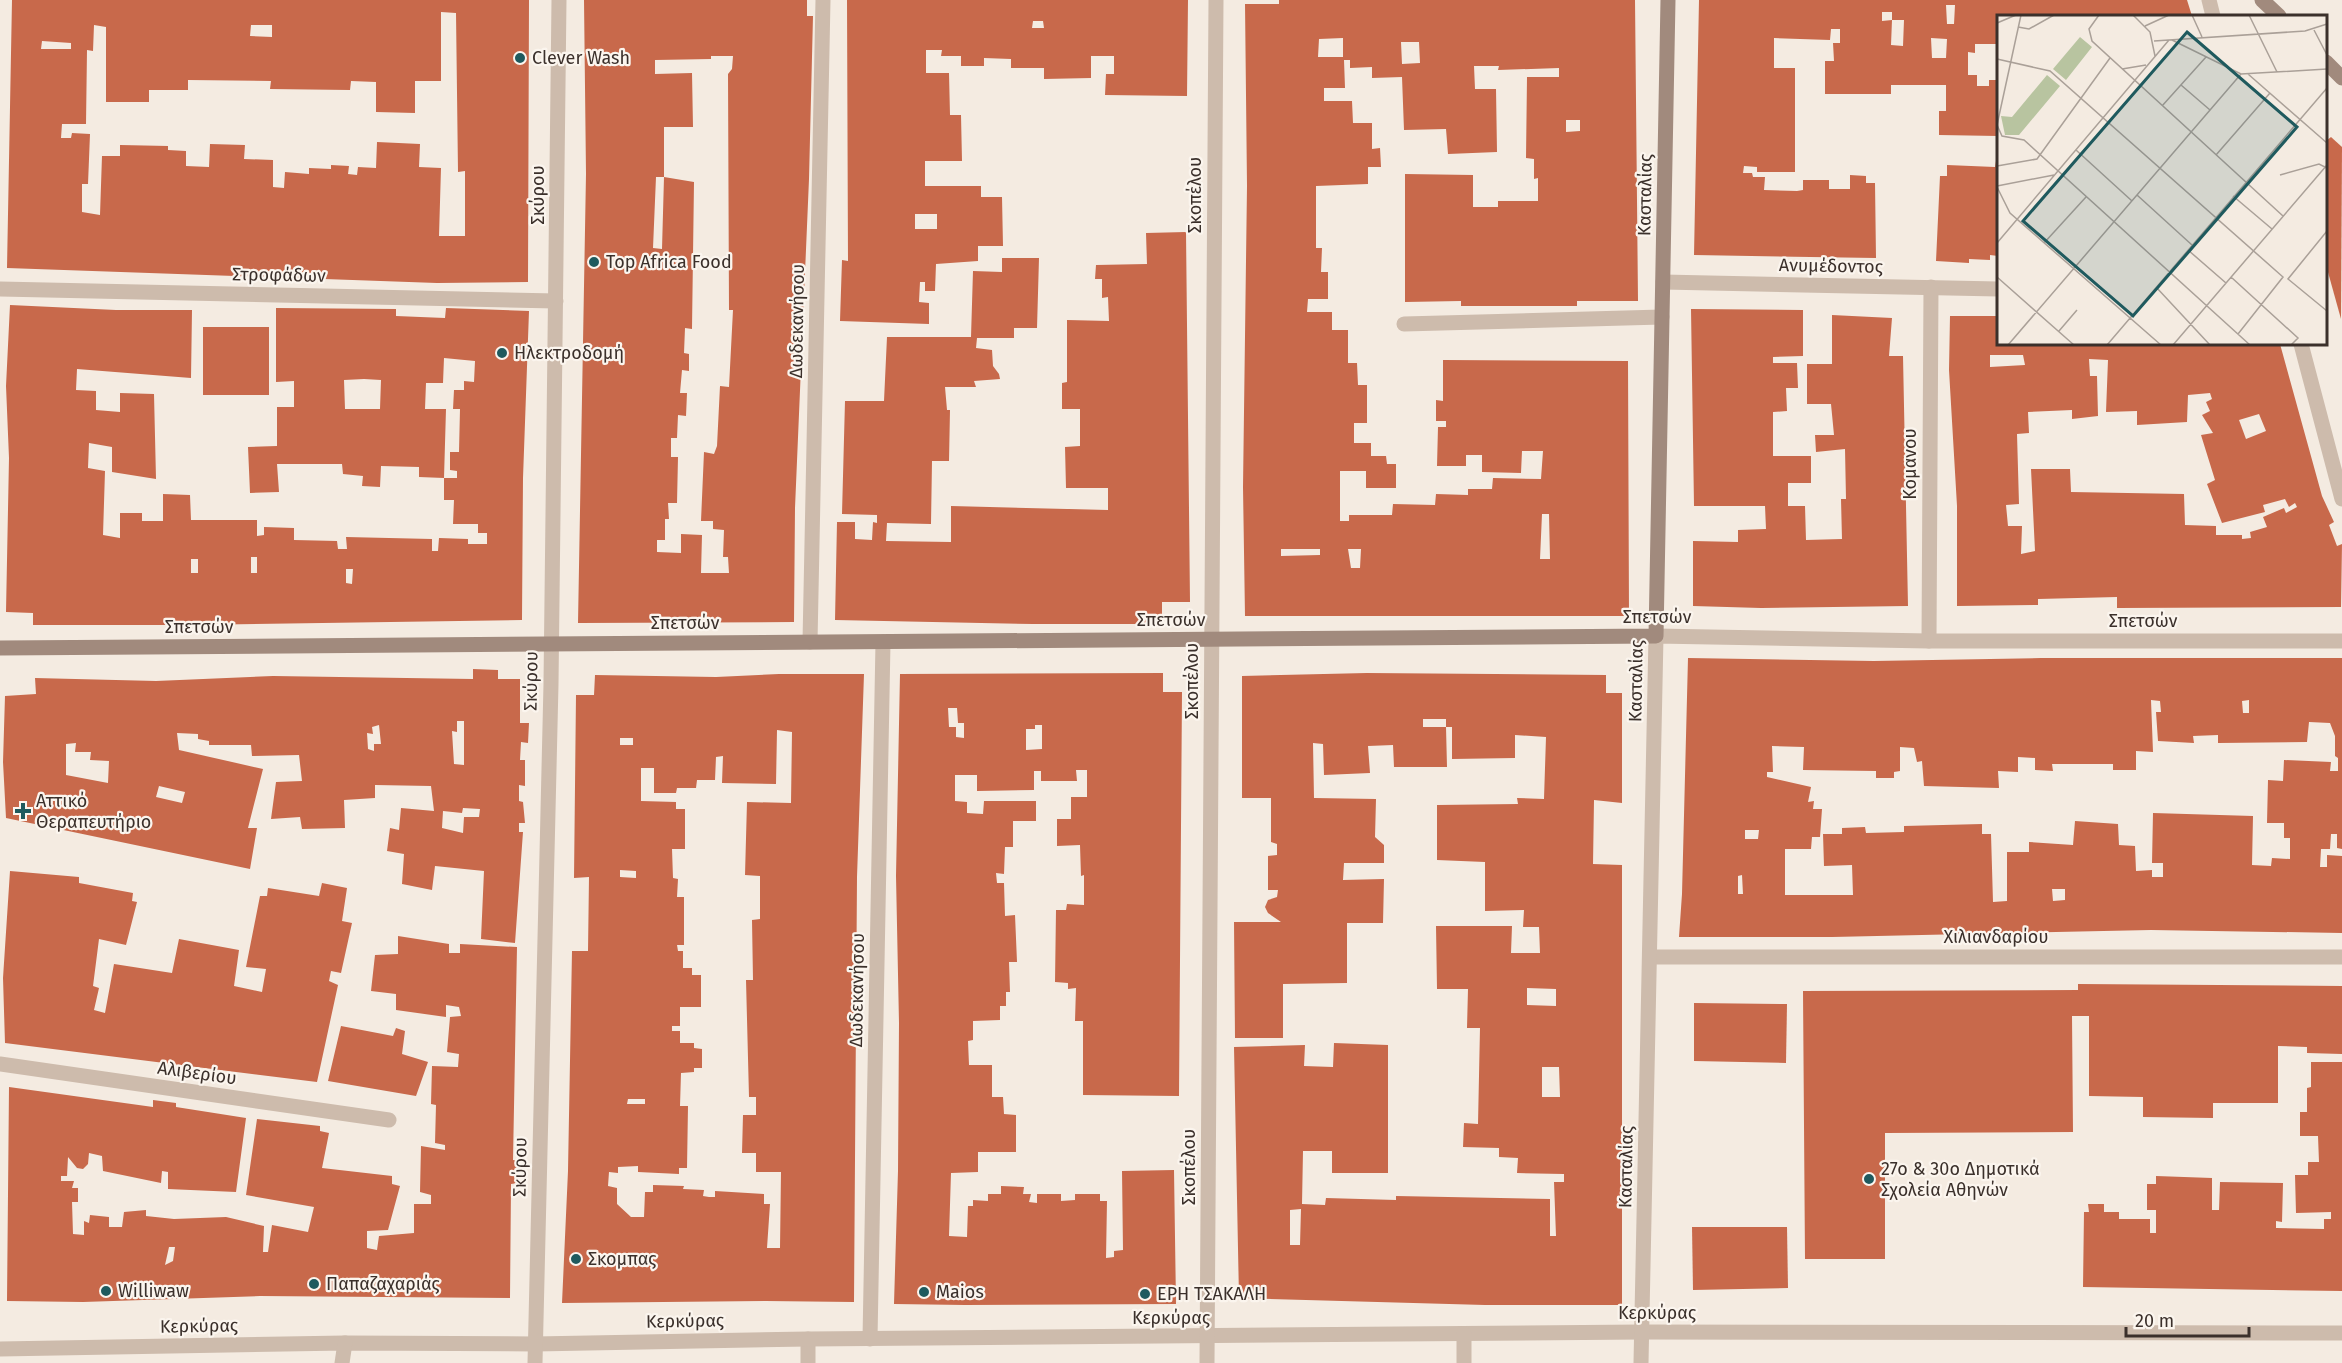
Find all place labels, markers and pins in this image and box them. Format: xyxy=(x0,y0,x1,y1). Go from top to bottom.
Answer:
place label: Clever Wash xyxy=(532,47,630,69)
marker: Clever Wash xyxy=(513,51,527,65)
place label: Top Africa Food xyxy=(606,251,732,273)
marker: Top Africa Food xyxy=(587,255,601,269)
place label: Ηλεκτροδομή xyxy=(514,342,624,364)
marker: Ηλεκτροδομή xyxy=(495,346,509,360)
place label: Αττικό Θεραπευτήριο xyxy=(36,790,151,833)
marker: Αττικό Θεραπευτήριο xyxy=(14,802,32,820)
place label: 27ο & 30ο Δημοτικά Σχολεία Αθηνών xyxy=(1881,1158,2040,1201)
marker: 27ο & 30ο Δημοτικά Σχολεία Αθηνών xyxy=(1862,1172,1876,1186)
place label: Σκομπας xyxy=(588,1248,657,1270)
marker: Σκομπας xyxy=(569,1252,583,1266)
place label: Παπαζαχαριάς xyxy=(326,1273,440,1295)
marker: Παπαζαχαριάς xyxy=(307,1277,321,1291)
place label: Williwaw xyxy=(118,1280,189,1302)
place label: Maios xyxy=(936,1281,984,1303)
place label: ΕΡΗ ΤΣΑΚΑΛΗ xyxy=(1157,1283,1266,1305)
marker: Williwaw xyxy=(99,1284,113,1298)
marker: Maios xyxy=(917,1285,931,1299)
marker: ΕΡΗ ΤΣΑΚΑΛΗ xyxy=(1138,1287,1152,1301)

